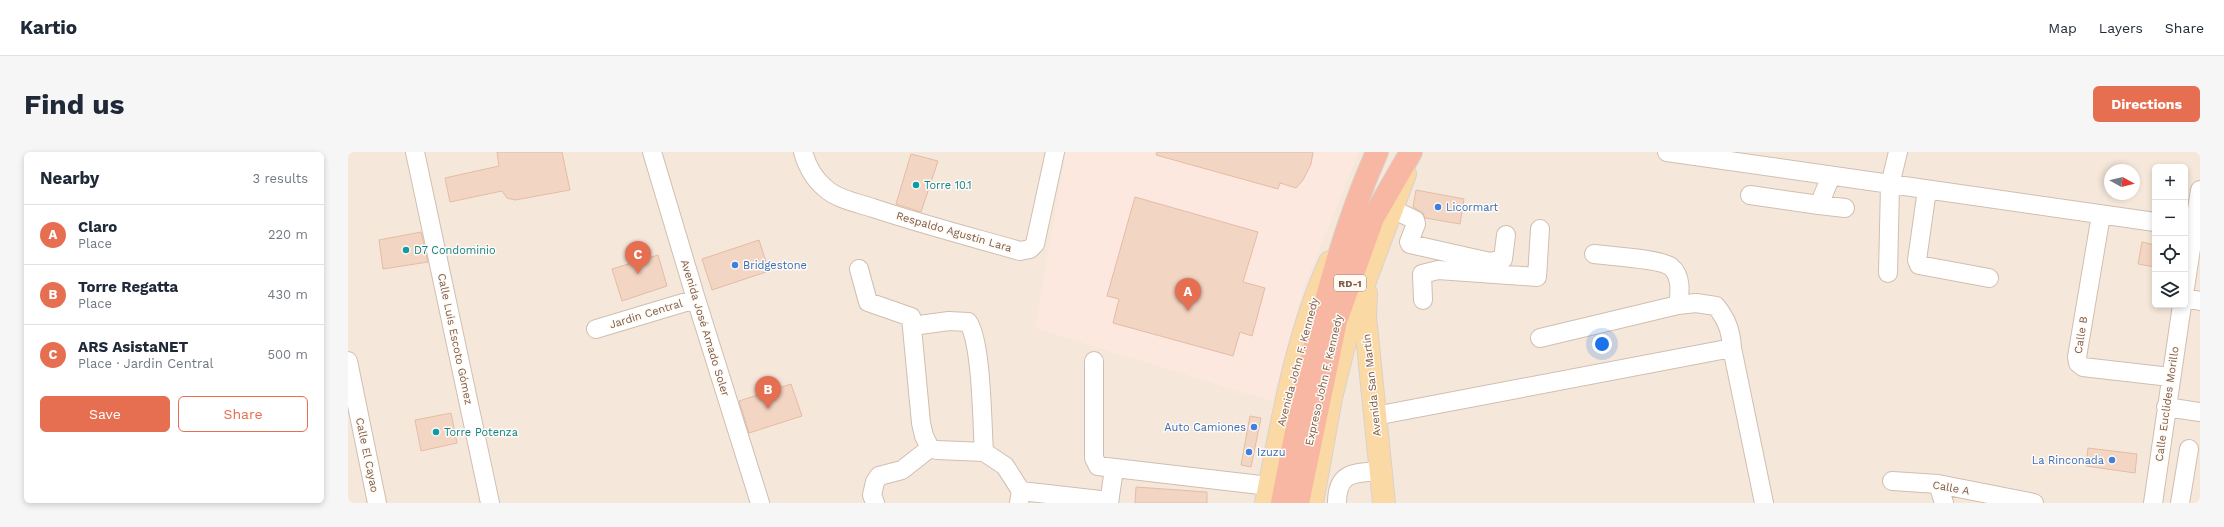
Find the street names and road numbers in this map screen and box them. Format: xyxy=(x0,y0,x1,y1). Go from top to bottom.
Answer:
street label: Respaldo Agustin Lara xyxy=(895,209,1013,255)
street label: Avenida José Amado Soler xyxy=(678,258,732,398)
street label: Calle Luis Escoto Gómez xyxy=(435,272,475,406)
road number: RD-1 xyxy=(1334,275,1366,291)
street label: Jardin Central xyxy=(608,296,685,331)
street label: Avenida John F. Kennedy xyxy=(1275,296,1322,428)
street label: Expreso John F. Kennedy xyxy=(1303,313,1346,447)
street label: Calle B xyxy=(2072,315,2090,355)
street label: Avenida San Martín xyxy=(1360,333,1384,437)
street label: Calle Euclides Morillo xyxy=(2152,346,2182,462)
street label: Calle El Cayao xyxy=(353,416,381,494)
street label: Calle A xyxy=(1931,478,1971,498)

